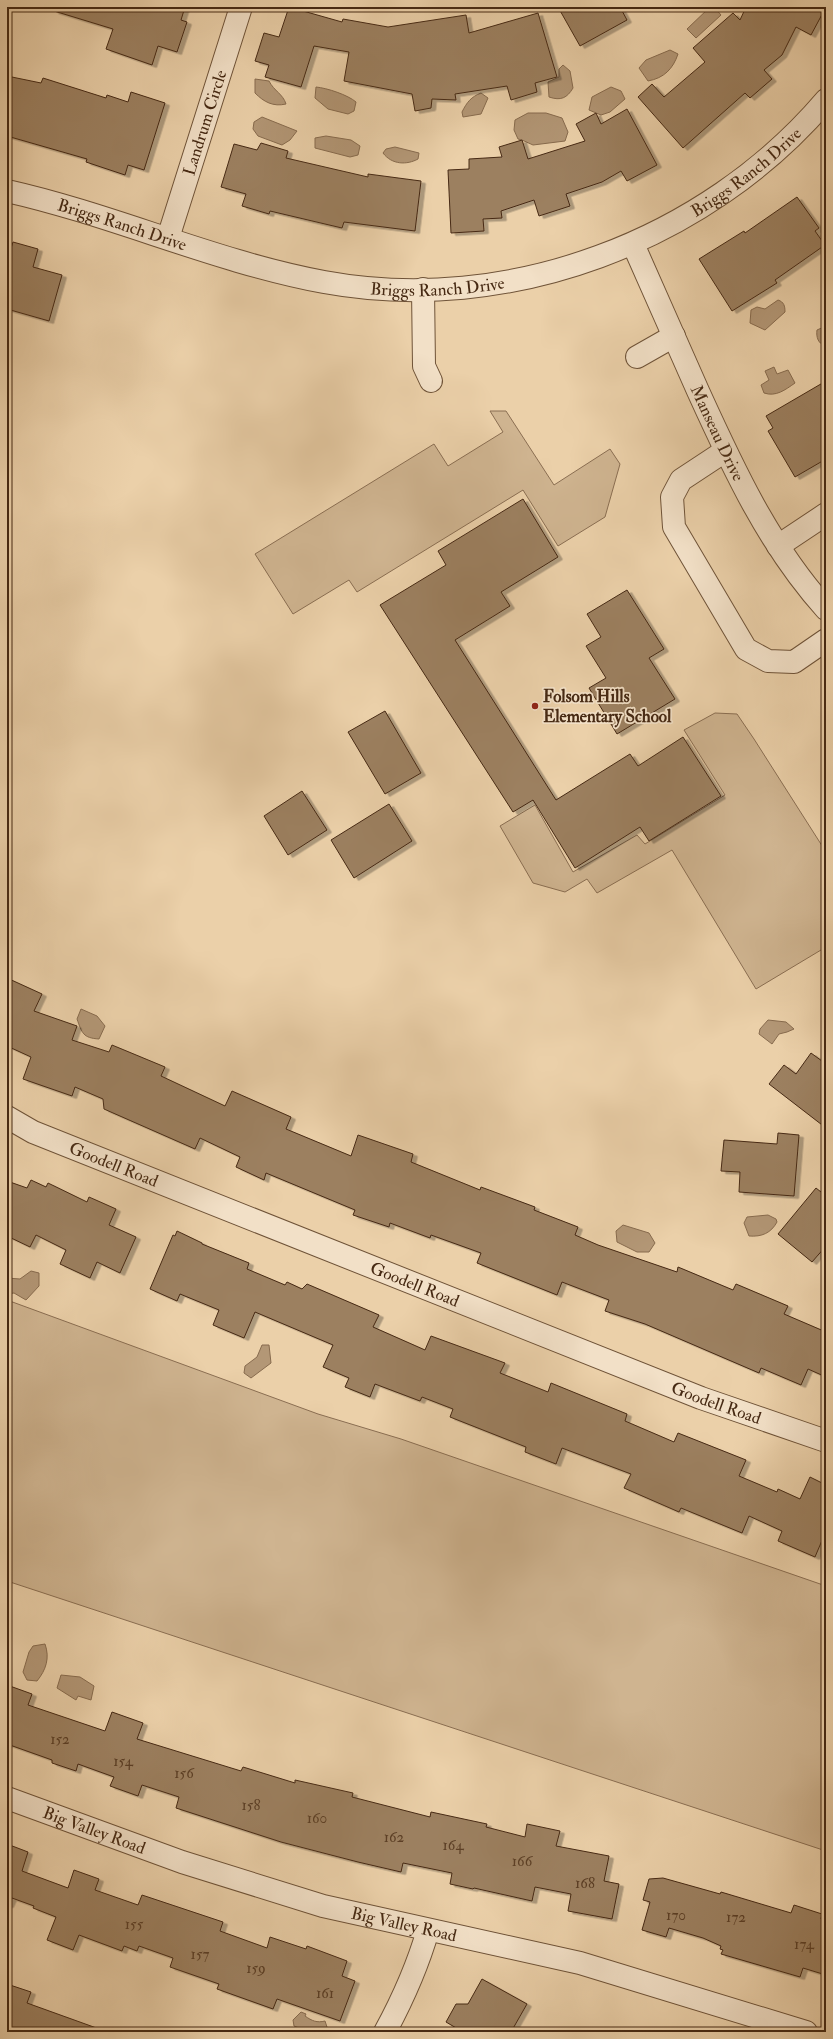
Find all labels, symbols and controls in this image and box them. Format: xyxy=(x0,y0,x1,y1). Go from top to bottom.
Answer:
street label: Landrum Circle xyxy=(178,67,231,178)
street label: Briggs Ranch Drive xyxy=(687,123,806,222)
street label: Briggs Ranch Drive xyxy=(55,195,189,255)
street label: Briggs Ranch Drive xyxy=(370,272,506,301)
street label: Manseau Drive xyxy=(686,382,749,484)
place label: Folsom Hills Elementary School xyxy=(543,686,672,728)
marker: Folsom Hills Elementary School xyxy=(530,701,540,711)
street label: Goodell Road xyxy=(66,1137,162,1192)
street label: Goodell Road xyxy=(367,1257,463,1312)
street label: Goodell Road xyxy=(668,1377,764,1429)
house number: 152 xyxy=(50,1730,70,1749)
house number: 154 xyxy=(113,1752,134,1771)
house number: 156 xyxy=(174,1764,195,1783)
house number: 158 xyxy=(242,1796,260,1815)
street label: Big Valley Road xyxy=(40,1802,149,1859)
house number: 160 xyxy=(307,1809,327,1828)
house number: 162 xyxy=(384,1828,405,1847)
house number: 164 xyxy=(443,1836,464,1855)
house number: 166 xyxy=(512,1852,534,1871)
house number: 168 xyxy=(575,1874,595,1893)
street label: Big Valley Road xyxy=(349,1903,459,1946)
house number: 170 xyxy=(666,1906,686,1925)
house number: 172 xyxy=(726,1908,746,1927)
house number: 155 xyxy=(125,1915,144,1934)
house number: 174 xyxy=(794,1935,815,1954)
house number: 157 xyxy=(191,1945,210,1964)
house number: 159 xyxy=(246,1959,266,1978)
house number: 161 xyxy=(316,1984,334,2003)

